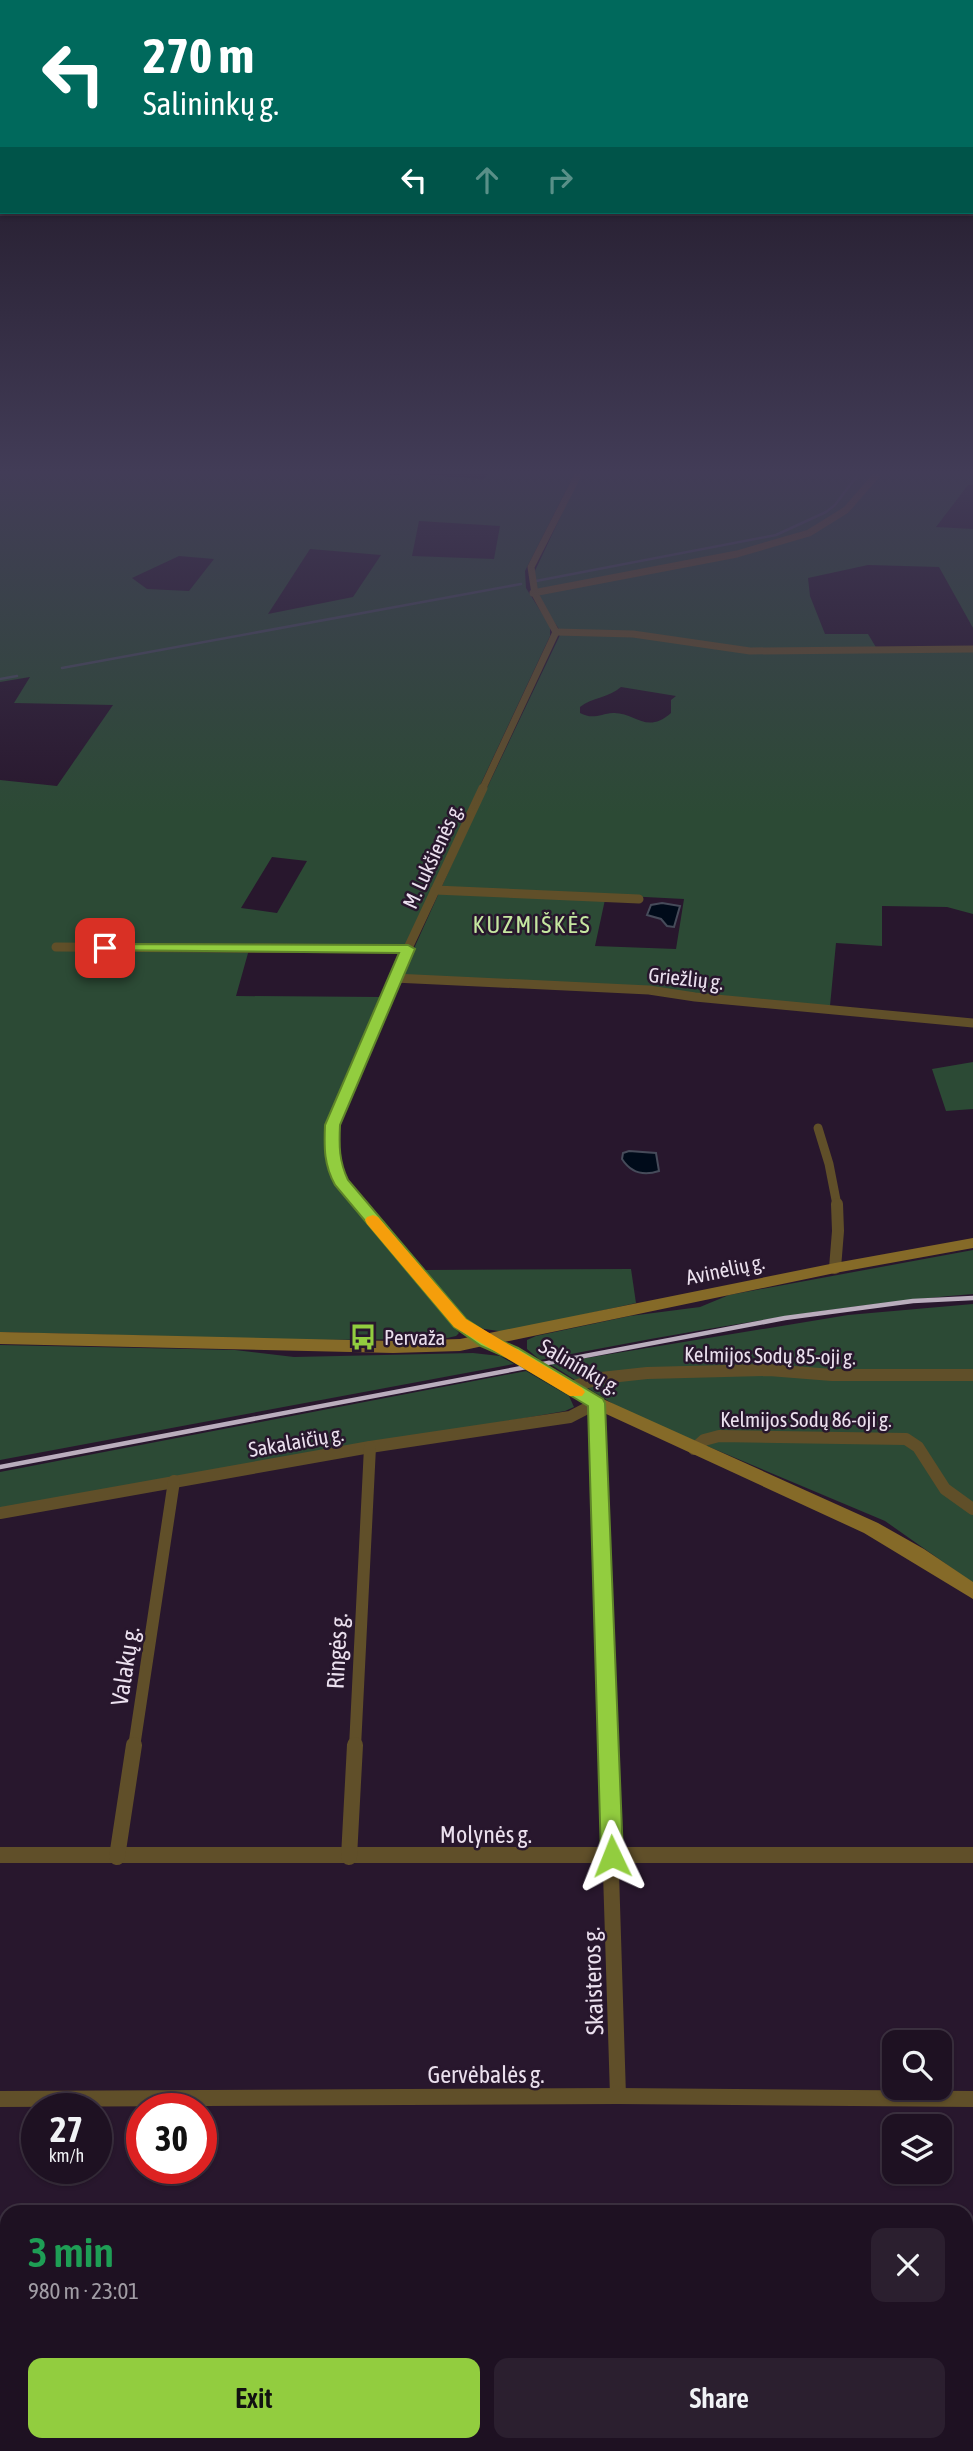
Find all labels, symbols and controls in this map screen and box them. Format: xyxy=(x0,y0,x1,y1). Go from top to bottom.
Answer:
text: 270 m xyxy=(143,27,254,83)
icon: left xyxy=(28,28,119,119)
text: Salininkų g. xyxy=(143,85,279,122)
icon: left xyxy=(395,161,433,199)
icon: ahead xyxy=(468,161,506,199)
icon: right xyxy=(541,161,579,199)
street label: M. Lukšienės g. xyxy=(397,800,467,912)
district label: KUZMIŠKĖS xyxy=(472,911,592,938)
pin xyxy=(75,918,135,978)
icon: arrive xyxy=(86,929,124,967)
street label: Griežlių g. xyxy=(647,962,725,994)
street label: Avinėlių g. xyxy=(684,1249,766,1289)
bus stop icon: Pervaža xyxy=(348,1322,378,1352)
place label: Pervaža xyxy=(384,1325,445,1349)
street label: Salininkų g. xyxy=(535,1333,625,1399)
street label: Kelmijos Sodų 85-oji g. xyxy=(684,1342,856,1368)
street label: Kelmijos Sodų 86-oji g. xyxy=(720,1407,892,1431)
street label: Sakalaičių g. xyxy=(247,1421,345,1461)
street label: Ringės g. xyxy=(322,1612,352,1690)
street label: Valakų g. xyxy=(105,1624,145,1708)
position arrow xyxy=(575,1819,649,1893)
street label: Molynės g. xyxy=(440,1821,532,1848)
street label: Skaisteros g. xyxy=(578,1927,608,2035)
map controls xyxy=(882,2030,952,2184)
button: search xyxy=(882,2030,952,2100)
street label: Gervėbalės g. xyxy=(427,2061,545,2088)
speed limit sign: 30 xyxy=(126,2093,217,2184)
text: 27 xyxy=(50,2109,83,2149)
button: layers xyxy=(882,2114,952,2184)
text: km/h xyxy=(49,2145,84,2166)
text: 3 min xyxy=(28,2228,114,2276)
button: close xyxy=(871,2228,945,2302)
text: 980 m · 23:01 xyxy=(28,2278,139,2304)
button: Exit xyxy=(28,2358,480,2438)
button: Share xyxy=(494,2358,945,2438)

